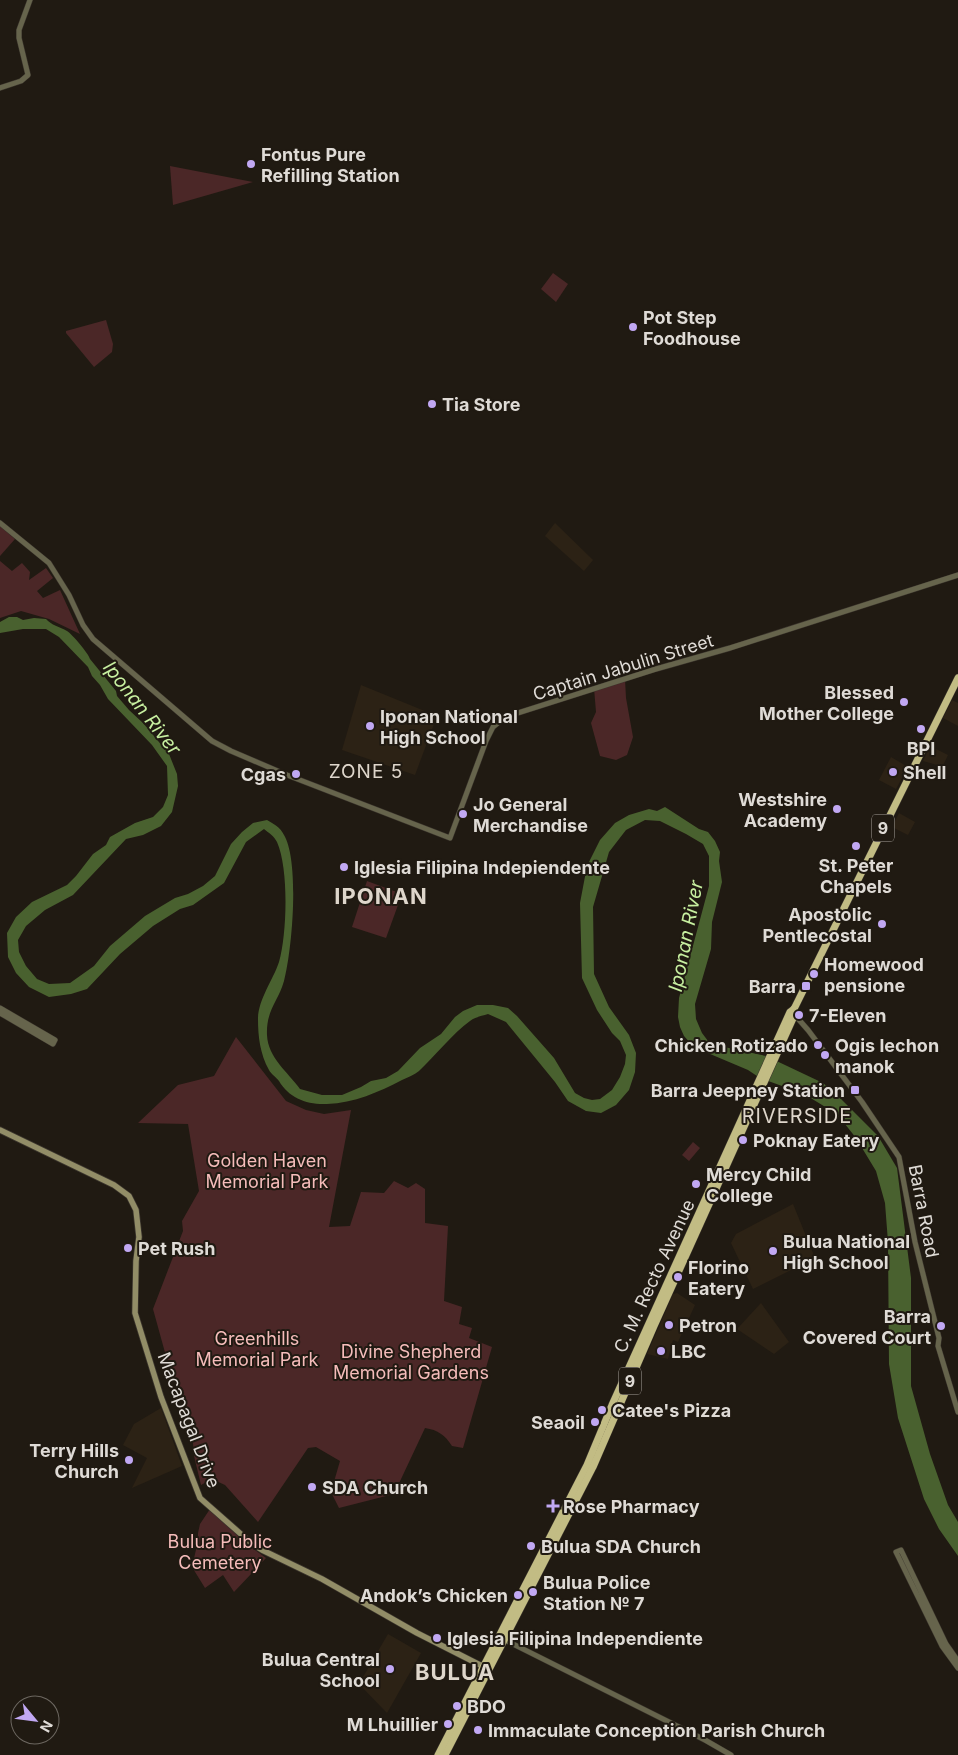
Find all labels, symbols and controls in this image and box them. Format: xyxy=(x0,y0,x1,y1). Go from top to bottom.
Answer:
place label: Fontus Pure Refilling Station xyxy=(261,144,400,186)
marker: Fontus Pure Refilling Station xyxy=(245,158,257,170)
place label: Pot Step Foodhouse xyxy=(643,307,741,349)
marker: Pot Step Foodhouse xyxy=(627,321,639,333)
place label: Tia Store xyxy=(442,394,521,415)
marker: Tia Store xyxy=(426,398,438,410)
street label: Captain Jabulin Street xyxy=(530,629,716,704)
water label: Iponan River xyxy=(98,656,186,760)
place label: Blessed Mother College xyxy=(759,682,894,724)
marker: Blessed Mother College xyxy=(898,696,910,708)
place label: Iponan National High School xyxy=(380,706,518,748)
marker: Iponan National High School xyxy=(364,720,376,732)
marker: BPI xyxy=(915,723,927,735)
place label: BPI xyxy=(907,738,935,759)
district label: ZONE 5 xyxy=(329,760,403,783)
place label: Shell xyxy=(903,762,946,783)
place label: Cgas xyxy=(241,764,286,785)
marker: Shell xyxy=(887,766,899,778)
marker: Cgas xyxy=(290,768,302,780)
place label: Westshire Academy xyxy=(738,789,827,831)
place label: Jo General Merchandise xyxy=(473,794,588,836)
marker: Westshire Academy xyxy=(831,803,843,815)
marker: Jo General Merchandise xyxy=(457,808,469,820)
road number: 9 xyxy=(872,814,894,841)
marker: St. Peter Chapels xyxy=(850,840,862,852)
place label: St. Peter Chapels xyxy=(819,855,893,897)
place label: Iglesia Filipina Indepiendente xyxy=(354,857,610,878)
marker: Iglesia Filipina Indepiendente xyxy=(338,861,350,873)
water label: Iponan River xyxy=(664,878,708,994)
district label: IPONAN xyxy=(334,883,428,909)
place label: Apostolic Pentlecostal xyxy=(763,904,872,946)
marker: Apostolic Pentlecostal xyxy=(876,918,888,930)
place label: Homewood pensione xyxy=(824,954,924,996)
marker: Homewood pensione xyxy=(808,968,820,980)
place label: Barra xyxy=(749,976,796,997)
marker: Barra xyxy=(800,980,812,992)
place label: 7-Eleven xyxy=(809,1005,887,1026)
marker: 7-Eleven xyxy=(793,1009,805,1021)
place label: Chicken Rotizado xyxy=(655,1035,808,1056)
place label: Ogis lechon manok xyxy=(835,1035,939,1077)
marker: Chicken Rotizado xyxy=(812,1039,824,1051)
marker: Ogis lechon manok xyxy=(819,1049,831,1061)
place label: Barra Jeepney Station xyxy=(651,1080,845,1101)
marker: Barra Jeepney Station xyxy=(849,1084,861,1096)
district label: RIVERSIDE xyxy=(742,1104,852,1128)
place label: Poknay Eatery xyxy=(753,1130,880,1151)
marker: Poknay Eatery xyxy=(737,1134,749,1146)
park label: Golden Haven Memorial Park xyxy=(206,1150,329,1192)
street label: Barra Road xyxy=(905,1163,943,1259)
place label: Mercy Child College xyxy=(706,1164,811,1206)
marker: Mercy Child College xyxy=(690,1178,702,1190)
street label: C. M. Recto Avenue xyxy=(609,1196,699,1356)
place label: Bulua National High School xyxy=(783,1231,910,1273)
place label: Pet Rush xyxy=(138,1238,215,1259)
marker: Pet Rush xyxy=(122,1242,134,1254)
marker: Bulua National High School xyxy=(767,1245,779,1257)
place label: Florino Eatery xyxy=(688,1257,749,1299)
marker: Florino Eatery xyxy=(672,1271,684,1283)
place label: Barra Covered Court xyxy=(803,1306,931,1348)
place label: Petron xyxy=(679,1315,737,1336)
marker: Petron xyxy=(663,1319,675,1331)
marker: Barra Covered Court xyxy=(935,1320,947,1332)
park label: Greenhills Memorial Park xyxy=(196,1328,319,1370)
park label: Divine Shepherd Memorial Gardens xyxy=(333,1341,489,1383)
place label: LBC xyxy=(671,1341,706,1362)
marker: LBC xyxy=(655,1345,667,1357)
street label: Macapagal Drive xyxy=(153,1349,225,1491)
road number: 9 xyxy=(619,1368,641,1394)
place label: Catee's Pizza xyxy=(612,1400,731,1421)
marker: Catee's Pizza xyxy=(596,1404,608,1416)
place label: Seaoil xyxy=(531,1412,585,1433)
marker: Seaoil xyxy=(589,1416,601,1428)
place label: Terry Hills Church xyxy=(29,1440,119,1482)
marker: Terry Hills Church xyxy=(123,1454,135,1466)
place label: SDA Church xyxy=(322,1477,428,1498)
marker: SDA Church xyxy=(306,1481,318,1493)
place label: Rose Pharmacy xyxy=(563,1496,700,1517)
marker: Rose Pharmacy xyxy=(547,1500,559,1512)
park label: Bulua Public Cemetery xyxy=(168,1531,272,1573)
place label: Bulua SDA Church xyxy=(541,1536,701,1557)
marker: Bulua SDA Church xyxy=(525,1540,537,1552)
place label: Bulua Police Station № 7 xyxy=(543,1572,651,1614)
place label: Andok’s Chicken xyxy=(360,1585,508,1606)
marker: Bulua Police Station № 7 xyxy=(527,1586,539,1598)
marker: Andok’s Chicken xyxy=(512,1589,524,1601)
place label: Iglesia Filipina Independiente xyxy=(447,1628,703,1649)
marker: Iglesia Filipina Independiente xyxy=(431,1632,443,1644)
place label: Bulua Central School xyxy=(262,1649,380,1691)
district label: BULUA xyxy=(415,1659,495,1685)
marker: Bulua Central School xyxy=(384,1663,396,1675)
north arrow xyxy=(10,1695,60,1745)
place label: BDO xyxy=(467,1696,506,1717)
marker: BDO xyxy=(451,1700,463,1712)
place label: M Lhuillier xyxy=(347,1714,438,1735)
text: N xyxy=(37,1718,57,1735)
marker: M Lhuillier xyxy=(442,1718,454,1730)
place label: Immaculate Conception Parish Church xyxy=(488,1720,825,1741)
marker: Immaculate Conception Parish Church xyxy=(472,1724,484,1736)

